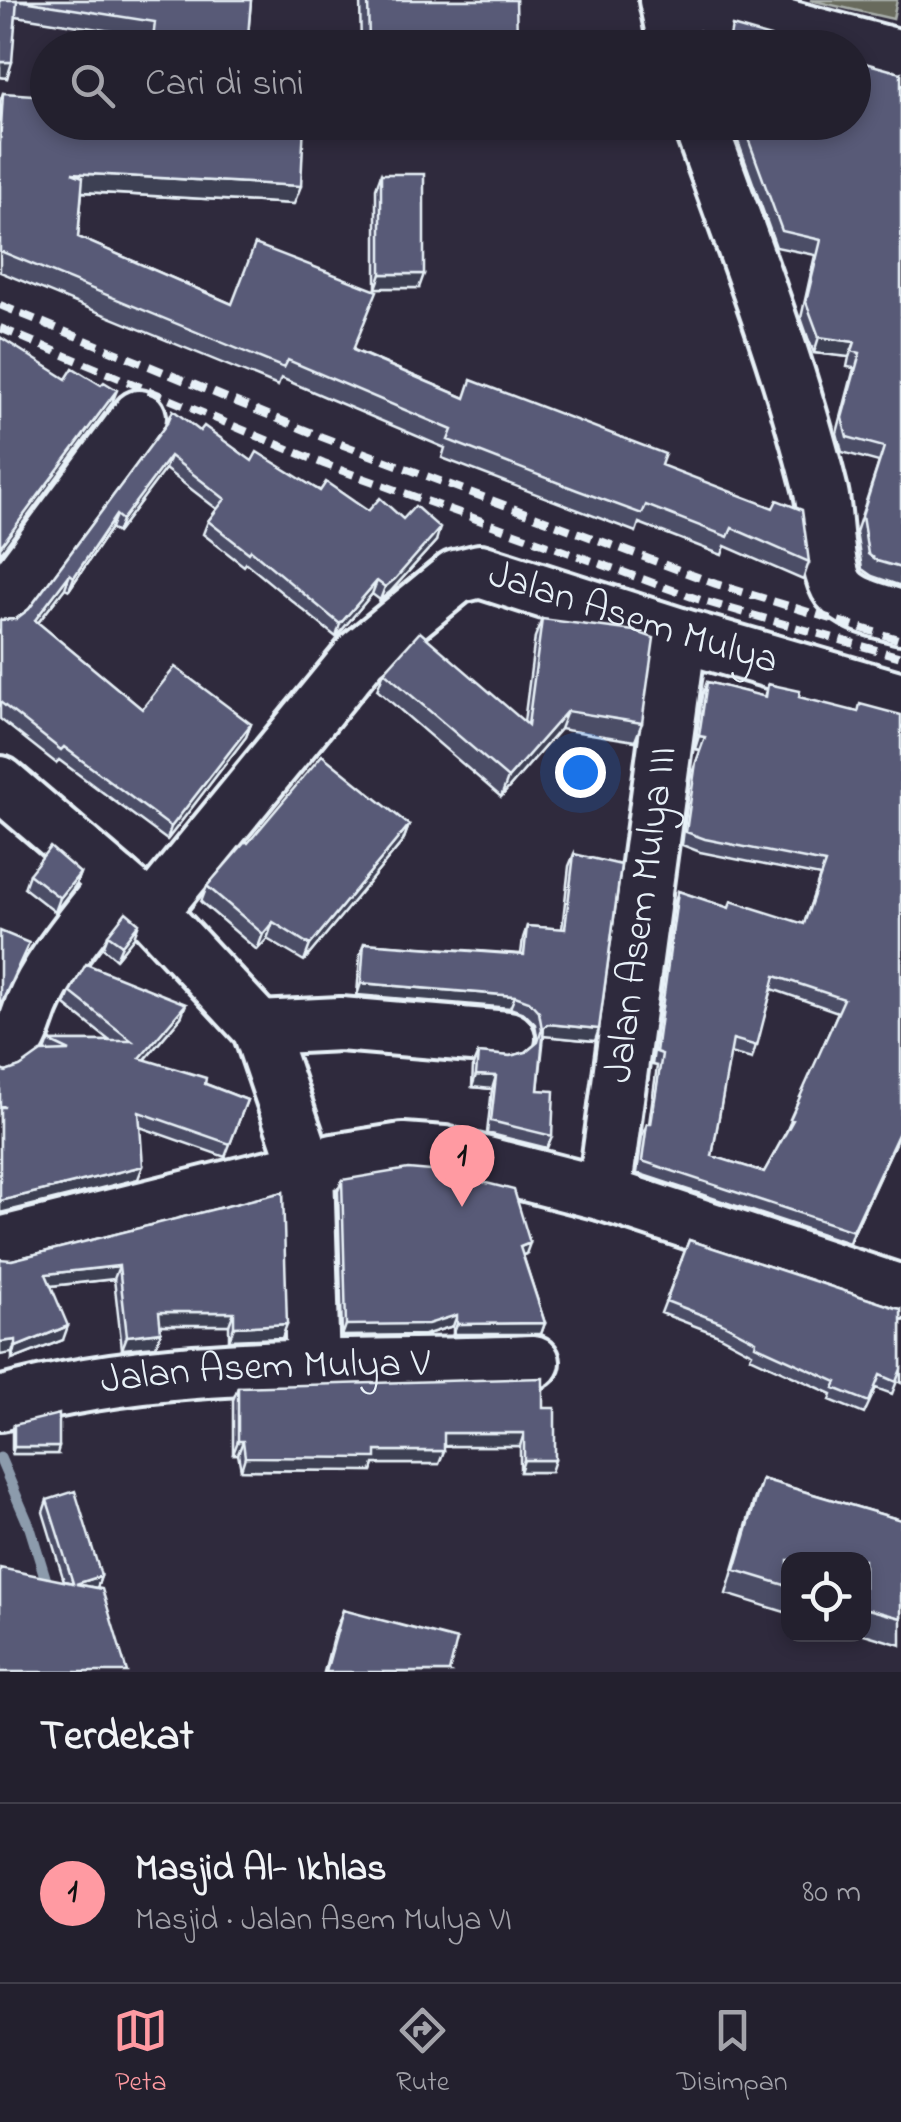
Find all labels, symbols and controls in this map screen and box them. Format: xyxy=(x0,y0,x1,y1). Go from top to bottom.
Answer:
search box xyxy=(30,30,871,140)
text: Cari di sini xyxy=(145,57,304,113)
icon: search xyxy=(65,58,120,113)
street label: Jalan Asem Mulya xyxy=(481,546,785,691)
street label: Jalan Asem Mulya III xyxy=(590,743,694,1087)
your location xyxy=(555,747,606,798)
pin: 1 xyxy=(430,1124,494,1207)
street label: Jalan Asem Mulya V xyxy=(97,1335,430,1412)
map controls xyxy=(781,1552,871,1642)
button: locate xyxy=(781,1552,871,1642)
text: Terdekat xyxy=(40,1707,194,1768)
text: Masjid Al- Ikhlas xyxy=(135,1842,387,1898)
text: 1 xyxy=(67,1870,78,1917)
text: 80 m xyxy=(802,1870,861,1917)
text: Masjid · Jalan Asem Mulya VI xyxy=(135,1898,512,1945)
tab: Peta xyxy=(113,2003,168,2104)
tab: Rute xyxy=(395,2003,450,2104)
tab: Disimpan xyxy=(677,2003,788,2104)

